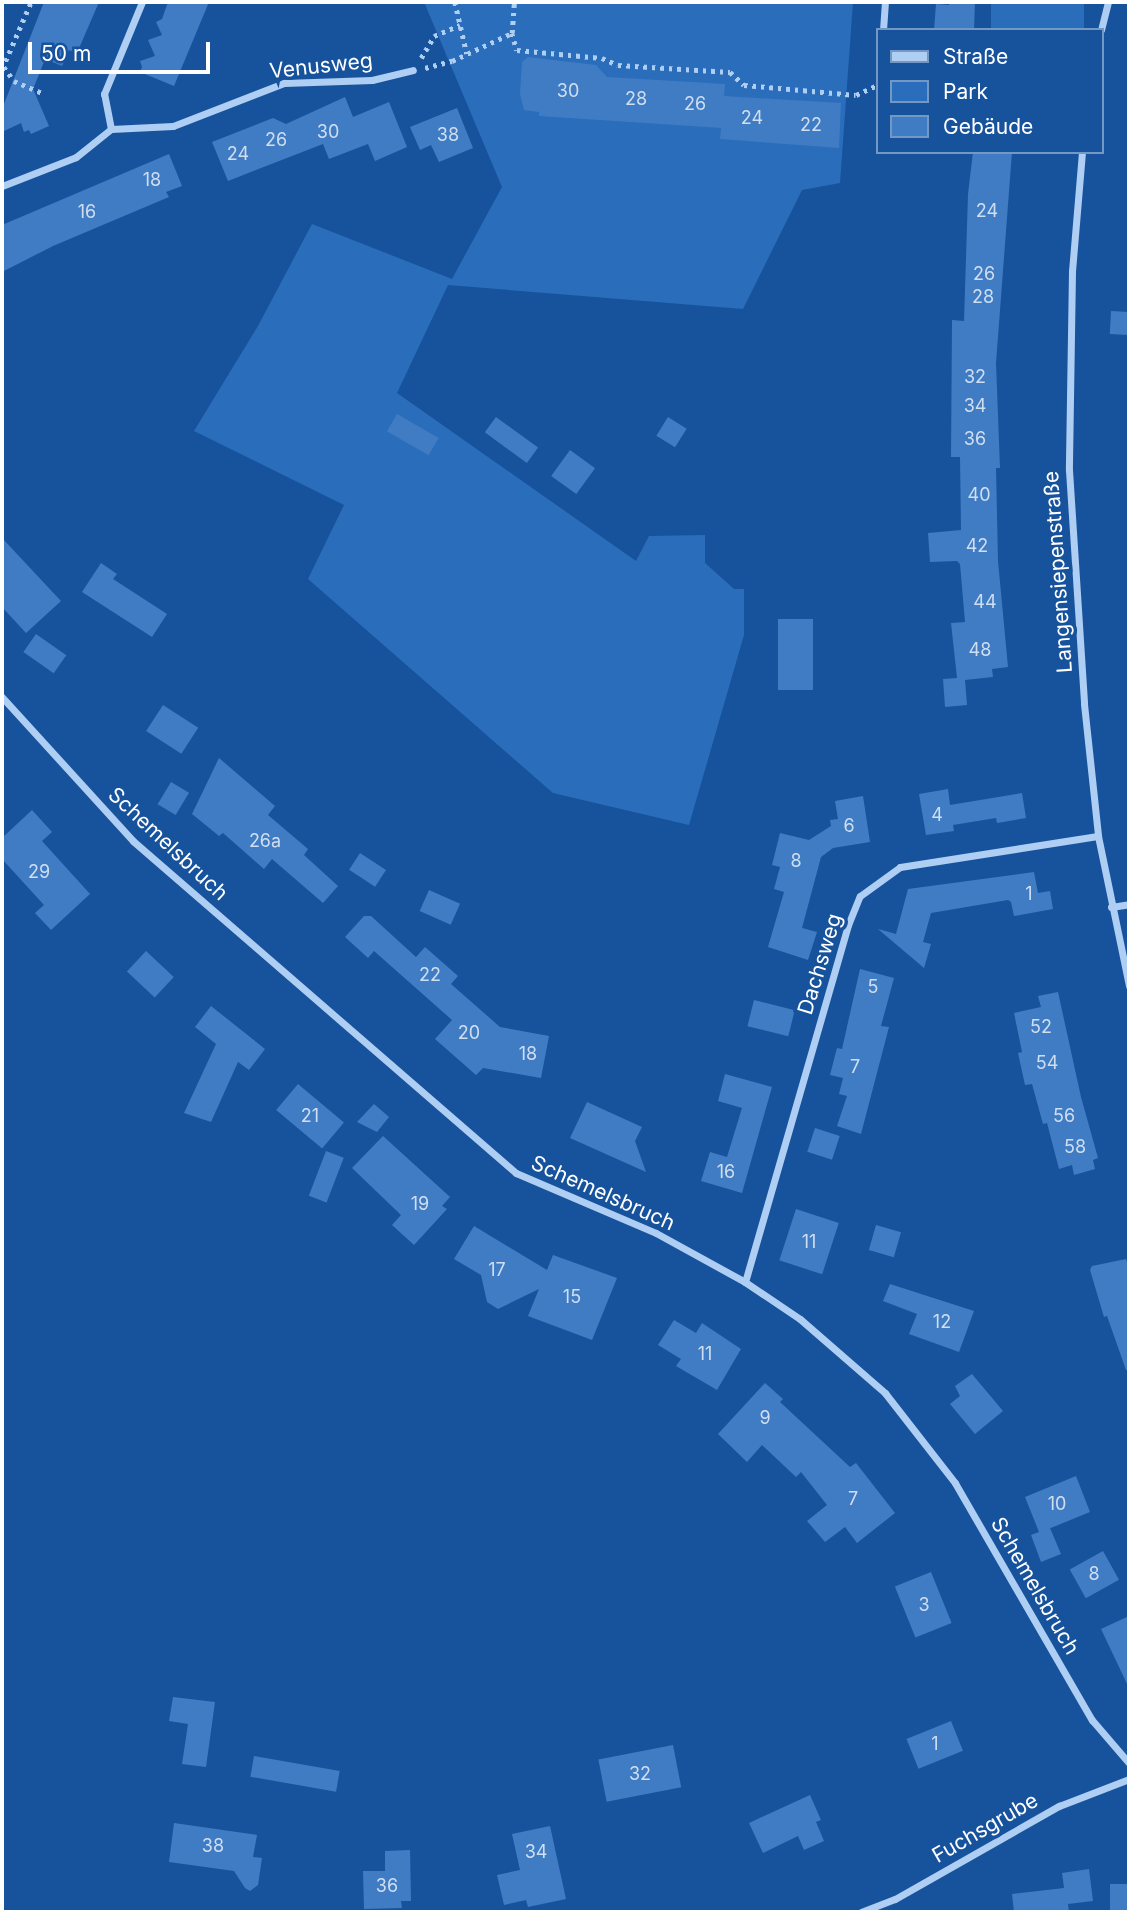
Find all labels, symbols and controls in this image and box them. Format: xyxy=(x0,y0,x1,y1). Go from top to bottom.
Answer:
scale bar xyxy=(32,28,214,72)
legend xyxy=(876,28,1103,154)
text: 50 m xyxy=(41,41,91,66)
text: Straße xyxy=(943,44,1008,69)
street label: Venusweg xyxy=(268,48,374,84)
text: Park xyxy=(943,79,988,104)
house number: 30 xyxy=(557,80,579,102)
house number: 28 xyxy=(625,88,647,110)
house number: 26 xyxy=(684,93,706,115)
house number: 24 xyxy=(741,107,763,129)
house number: 22 xyxy=(800,114,822,136)
text: Gebäude xyxy=(943,114,1033,139)
house number: 30 xyxy=(317,121,339,143)
house number: 38 xyxy=(437,124,459,146)
house number: 26 xyxy=(265,129,287,151)
house number: 24 xyxy=(227,143,249,165)
house number: 18 xyxy=(143,169,161,191)
house number: 24 xyxy=(976,200,998,222)
house number: 16 xyxy=(78,201,96,223)
house number: 26 xyxy=(973,263,995,285)
house number: 28 xyxy=(972,286,994,308)
house number: 32 xyxy=(964,366,986,388)
house number: 34 xyxy=(964,395,986,417)
house number: 36 xyxy=(964,428,986,450)
street label: Langensiepenstraße xyxy=(1038,470,1078,674)
house number: 40 xyxy=(968,484,990,506)
house number: 42 xyxy=(966,535,988,557)
house number: 44 xyxy=(973,591,997,613)
house number: 48 xyxy=(969,639,991,661)
street label: Schemelsbruch xyxy=(103,782,233,906)
house number: 4 xyxy=(931,804,943,826)
house number: 6 xyxy=(843,815,855,837)
house number: 26a xyxy=(249,830,281,852)
house number: 8 xyxy=(790,850,802,872)
house number: 29 xyxy=(28,861,50,883)
house number: 1 xyxy=(1025,883,1033,905)
street label: Dachsweg xyxy=(793,910,847,1018)
house number: 22 xyxy=(419,964,441,986)
house number: 5 xyxy=(868,976,878,998)
house number: 52 xyxy=(1030,1016,1052,1038)
house number: 20 xyxy=(458,1022,480,1044)
house number: 18 xyxy=(519,1043,537,1065)
house number: 54 xyxy=(1036,1052,1058,1074)
house number: 7 xyxy=(850,1056,860,1078)
house number: 21 xyxy=(301,1105,319,1127)
house number: 56 xyxy=(1053,1105,1075,1127)
house number: 58 xyxy=(1064,1136,1086,1158)
street label: Schemelsbruch xyxy=(527,1150,679,1236)
house number: 16 xyxy=(717,1161,735,1183)
house number: 19 xyxy=(411,1193,429,1215)
house number: 11 xyxy=(802,1231,816,1253)
house number: 17 xyxy=(488,1259,506,1281)
house number: 15 xyxy=(563,1286,581,1308)
house number: 12 xyxy=(933,1311,951,1333)
house number: 11 xyxy=(698,1343,712,1365)
house number: 9 xyxy=(759,1407,771,1429)
house number: 7 xyxy=(848,1488,858,1510)
house number: 10 xyxy=(1048,1493,1066,1515)
street label: Schemelsbruch xyxy=(985,1513,1085,1659)
house number: 8 xyxy=(1088,1563,1100,1585)
house number: 3 xyxy=(918,1594,930,1616)
house number: 1 xyxy=(931,1733,939,1755)
house number: 32 xyxy=(629,1763,651,1785)
street label: Fuchsgrube xyxy=(928,1788,1042,1868)
house number: 38 xyxy=(202,1835,224,1857)
house number: 34 xyxy=(525,1841,547,1863)
house number: 36 xyxy=(376,1875,398,1897)

